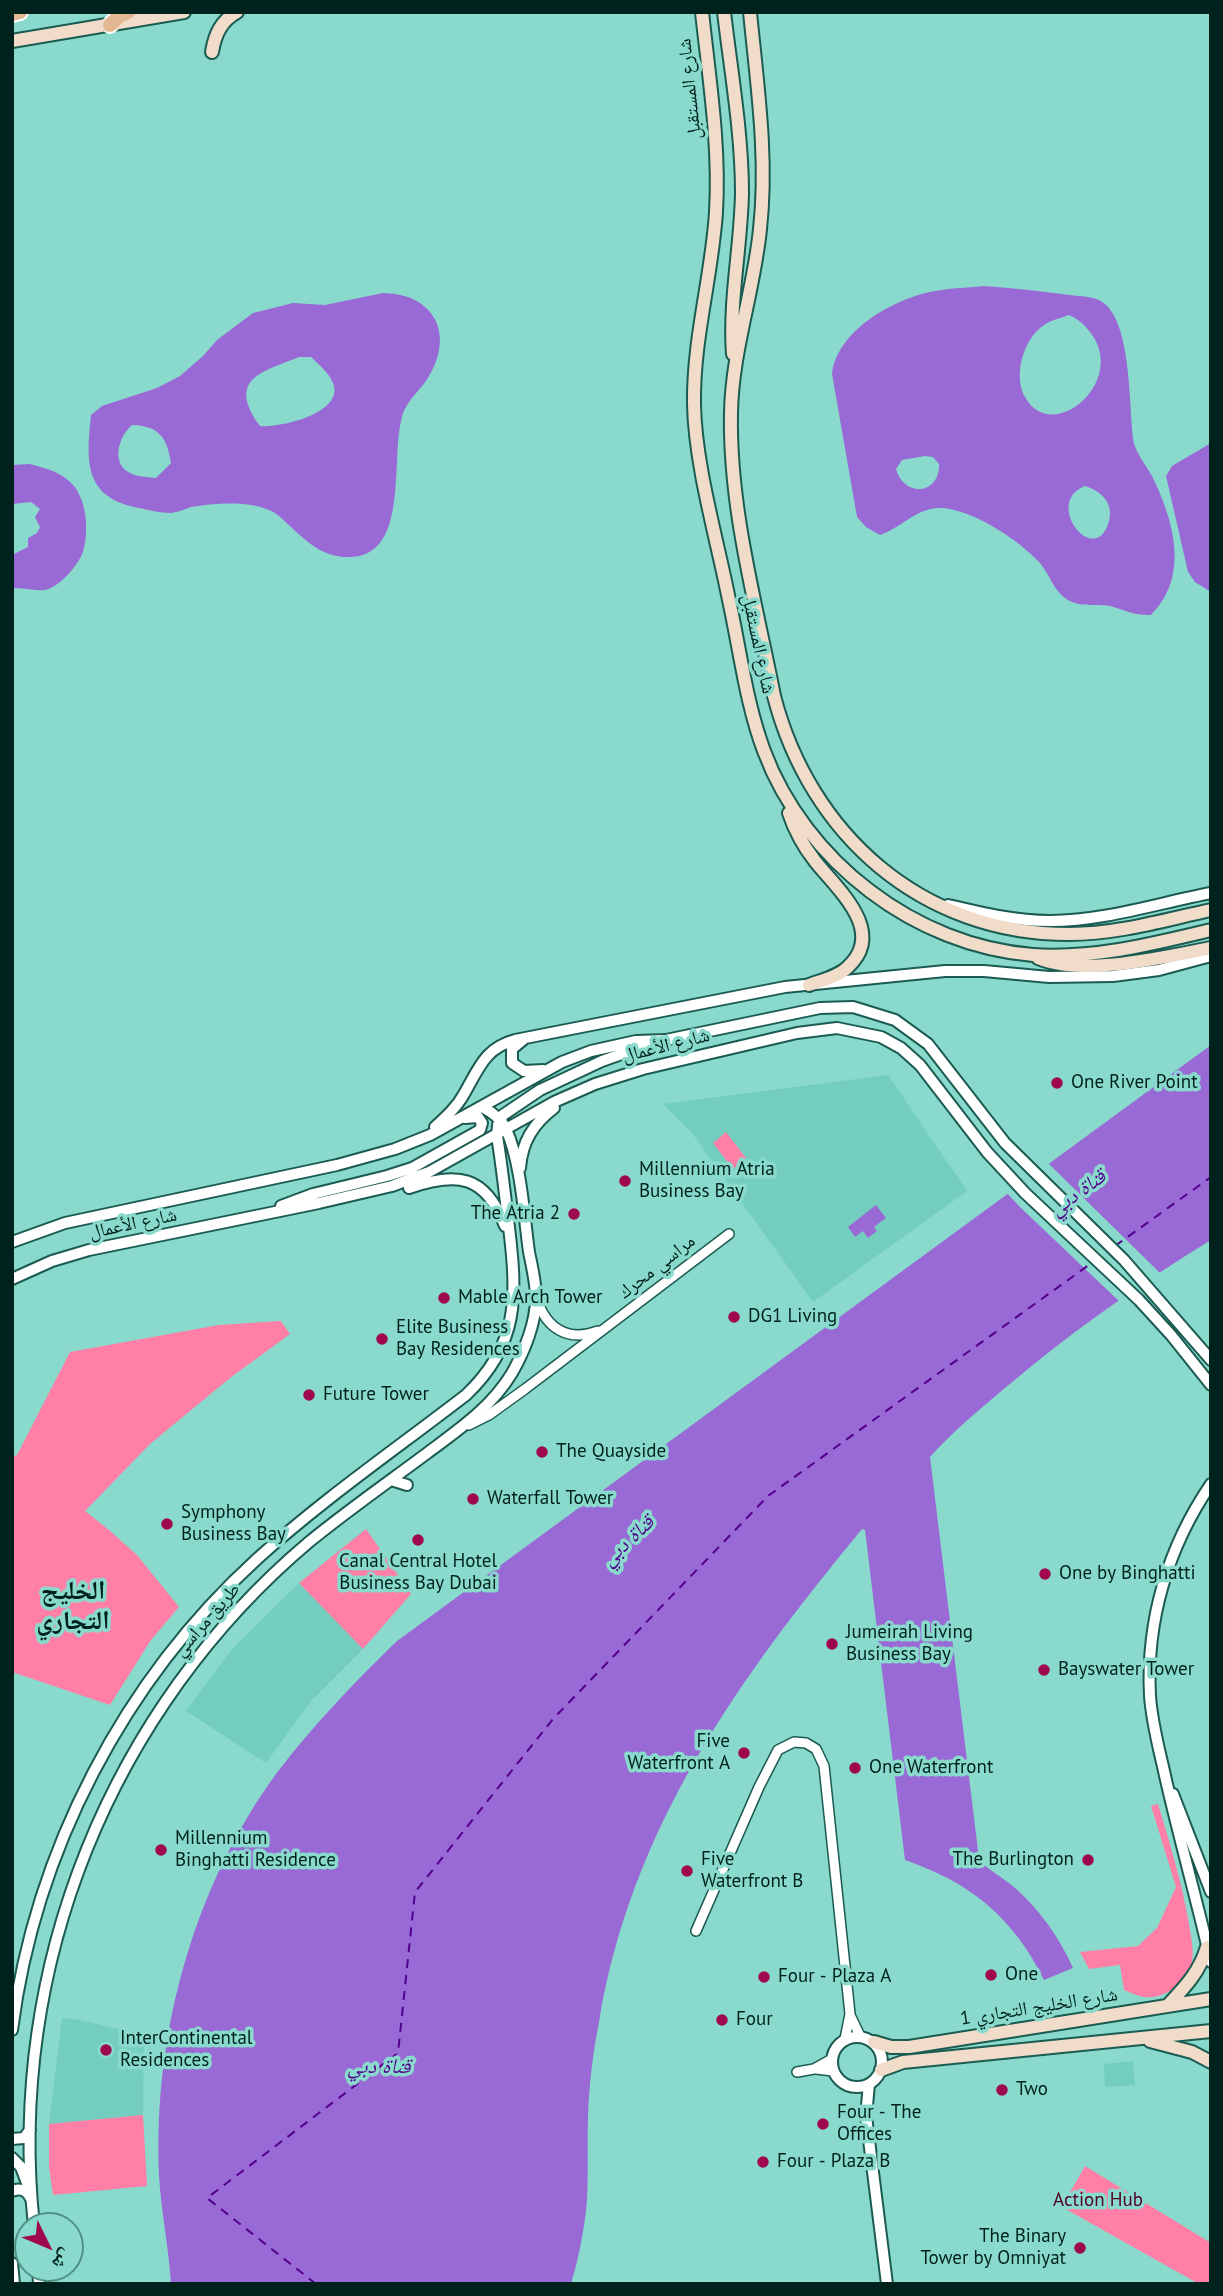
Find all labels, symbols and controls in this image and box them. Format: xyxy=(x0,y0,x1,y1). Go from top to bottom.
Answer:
street label: شارع المستقبل xyxy=(673,38,707,140)
street label: شارع المستقبل xyxy=(736,592,780,696)
street label: شارع الأعمال xyxy=(620,1024,712,1068)
place label: One River Point xyxy=(1071,1072,1198,1094)
marker: One River Point xyxy=(1049,1075,1065,1091)
place label: Millennium Atria Business Bay xyxy=(639,1159,775,1203)
water label: قناة دبي xyxy=(1045,1164,1111,1222)
marker: Millennium Atria Business Bay xyxy=(617,1173,633,1189)
place label: The Atria 2 xyxy=(471,1203,560,1225)
street label: شارع الأعمال xyxy=(87,1204,179,1244)
marker: The Atria 2 xyxy=(566,1206,582,1222)
street label: مراسي محرك xyxy=(614,1230,700,1304)
place label: Mable Arch Tower xyxy=(458,1287,603,1309)
marker: Mable Arch Tower xyxy=(436,1290,452,1306)
place label: DG1 Living xyxy=(748,1306,837,1328)
marker: DG1 Living xyxy=(726,1309,742,1325)
place label: Elite Business Bay Residences xyxy=(396,1317,520,1361)
marker: Elite Business Bay Residences xyxy=(374,1331,390,1347)
place label: Future Tower xyxy=(323,1384,429,1406)
marker: Future Tower xyxy=(301,1387,317,1403)
place label: The Quayside xyxy=(556,1441,666,1463)
marker: The Quayside xyxy=(534,1444,550,1460)
place label: Waterfall Tower xyxy=(487,1488,613,1510)
marker: Waterfall Tower xyxy=(465,1491,481,1507)
place label: Symphony Business Bay xyxy=(181,1502,286,1546)
water label: قناة دبي xyxy=(596,1510,660,1572)
marker: Symphony Business Bay xyxy=(159,1516,175,1532)
marker: Canal Central Hotel Business Bay Dubai xyxy=(410,1532,426,1548)
place label: Canal Central Hotel Business Bay Dubai xyxy=(339,1551,497,1595)
place label: One by Binghatti xyxy=(1059,1563,1196,1585)
marker: One by Binghatti xyxy=(1037,1566,1053,1582)
district label: الخليج التجاري xyxy=(36,1576,110,1638)
street label: طريق مراسي xyxy=(169,1578,245,1662)
place label: Jumeirah Living Business Bay xyxy=(846,1622,973,1666)
marker: Jumeirah Living Business Bay xyxy=(824,1636,840,1652)
place label: Bayswater Tower xyxy=(1058,1659,1194,1681)
marker: Bayswater Tower xyxy=(1036,1662,1052,1678)
place label: Five Waterfront A xyxy=(628,1731,730,1775)
marker: Five Waterfront A xyxy=(736,1745,752,1761)
place label: One Waterfront xyxy=(869,1757,993,1779)
marker: One Waterfront xyxy=(847,1760,863,1776)
place label: Millennium Binghatti Residence xyxy=(175,1828,336,1872)
marker: Millennium Binghatti Residence xyxy=(153,1842,169,1858)
place label: Five Waterfront B xyxy=(701,1849,803,1893)
place label: The Burlington xyxy=(952,1849,1074,1871)
marker: The Burlington xyxy=(1080,1852,1096,1868)
marker: Five Waterfront B xyxy=(679,1863,695,1879)
place label: One xyxy=(1005,1964,1038,1986)
place label: Four - Plaza A xyxy=(778,1966,891,1988)
marker: One xyxy=(983,1967,999,1983)
marker: Four - Plaza A xyxy=(756,1969,772,1985)
street label: شارع الخليج التجاري 1 xyxy=(959,1983,1119,2031)
place label: Four xyxy=(736,2009,773,2031)
marker: Four xyxy=(714,2012,730,2028)
place label: InterContinental Residences xyxy=(120,2028,252,2072)
marker: InterContinental Residences xyxy=(98,2042,114,2058)
water label: قناة دبي xyxy=(347,2054,411,2080)
place label: Two xyxy=(1016,2079,1048,2101)
marker: Two xyxy=(994,2082,1010,2098)
place label: Four - The Offices xyxy=(837,2102,921,2146)
marker: Four - The Offices xyxy=(815,2116,831,2132)
place label: Four - Plaza B xyxy=(777,2151,890,2173)
marker: Four - Plaza B xyxy=(755,2154,771,2170)
park label: Action Hub xyxy=(1053,2190,1143,2212)
north arrow xyxy=(14,2212,84,2282)
place label: The Binary Tower by Omniyat xyxy=(920,2226,1066,2270)
marker: The Binary Tower by Omniyat xyxy=(1072,2240,1088,2256)
text: ش xyxy=(47,2244,79,2276)

